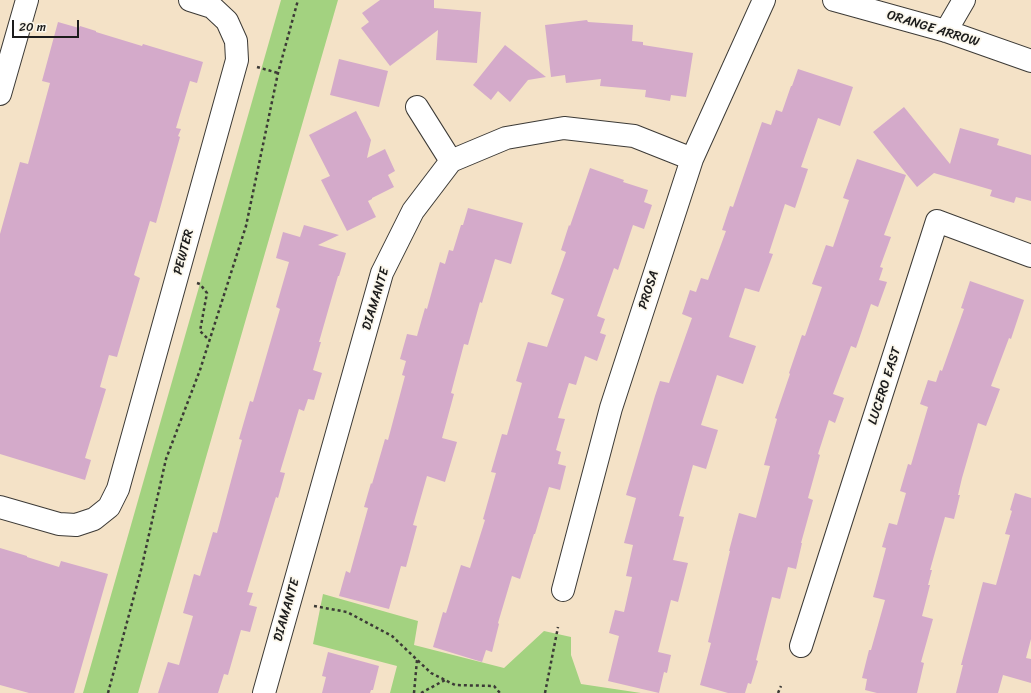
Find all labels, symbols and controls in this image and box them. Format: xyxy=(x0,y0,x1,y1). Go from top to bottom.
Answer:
street label: ORANGE ARROW xyxy=(885,8,981,50)
scale bar xyxy=(14,12,81,38)
text: 20 m xyxy=(19,16,46,38)
street label: PEWTER xyxy=(170,228,198,276)
street label: DIAMANTE xyxy=(359,266,393,332)
street label: PROSA xyxy=(635,269,663,311)
street label: LUCERO EAST xyxy=(865,345,905,427)
street label: DIAMANTE xyxy=(271,577,303,643)

